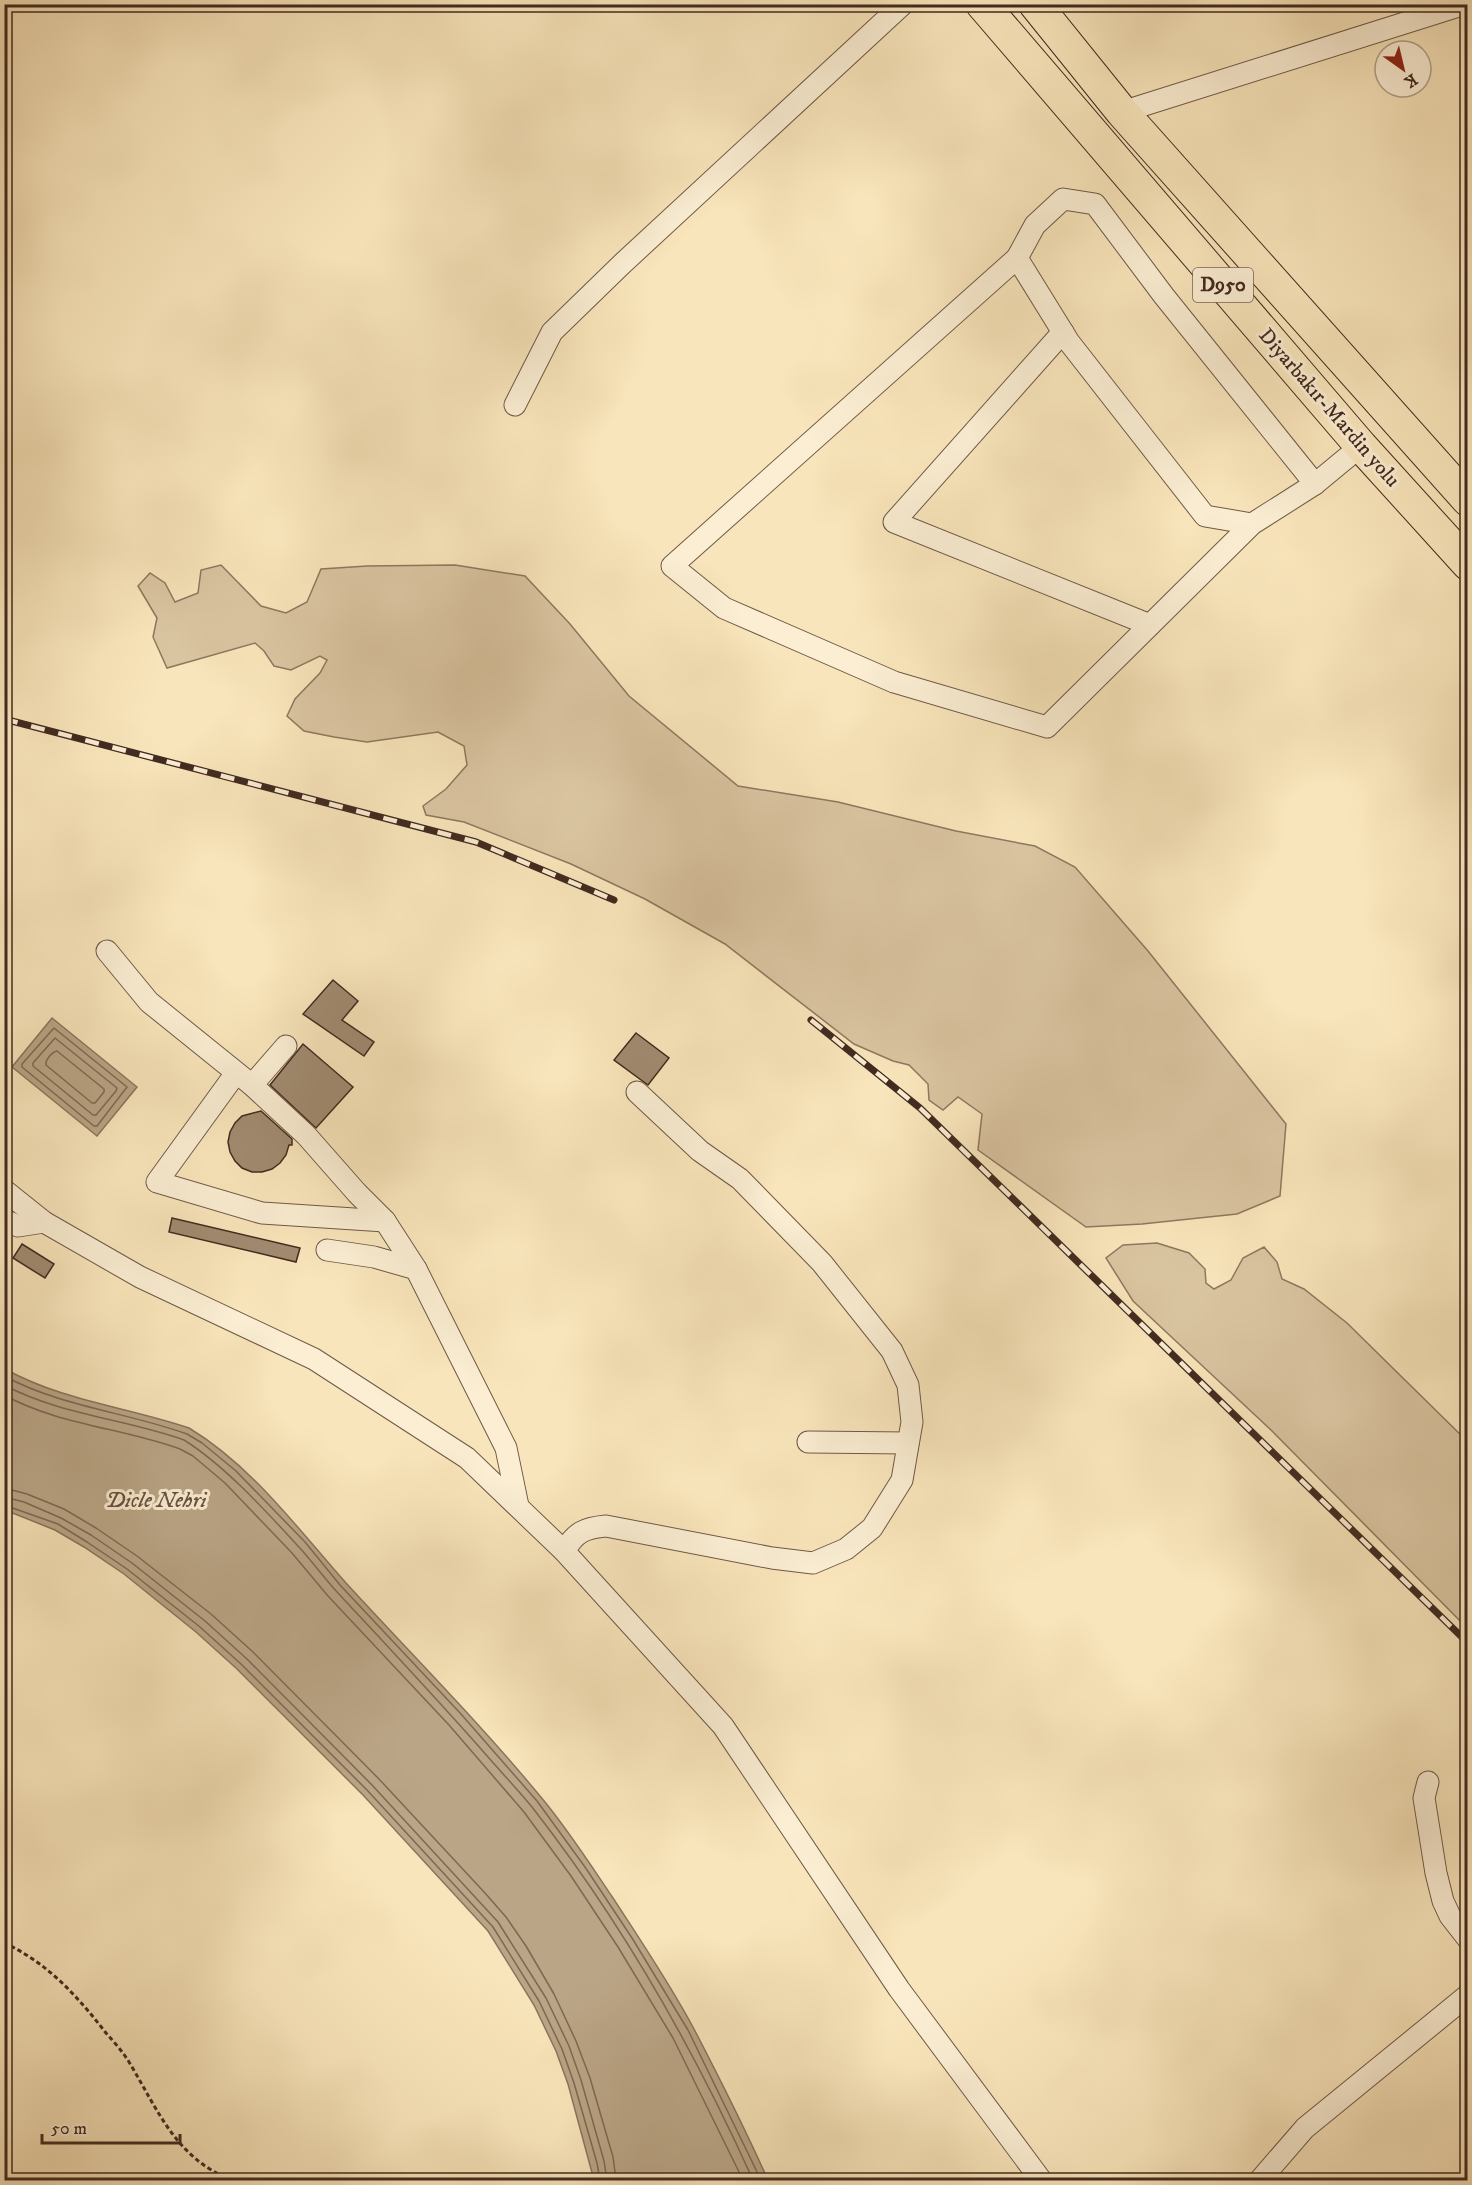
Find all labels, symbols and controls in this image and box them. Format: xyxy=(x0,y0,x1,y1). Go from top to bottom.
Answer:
north arrow xyxy=(1373,39,1433,99)
text: K xyxy=(1400,69,1421,92)
road number: D950 xyxy=(1193,268,1253,302)
street label: Diyarbakır-Mardin yolu xyxy=(1253,323,1405,493)
water label: Dicle Nehri xyxy=(106,1487,208,1514)
scale bar xyxy=(42,2107,180,2145)
text: 50 m xyxy=(51,2118,87,2140)

